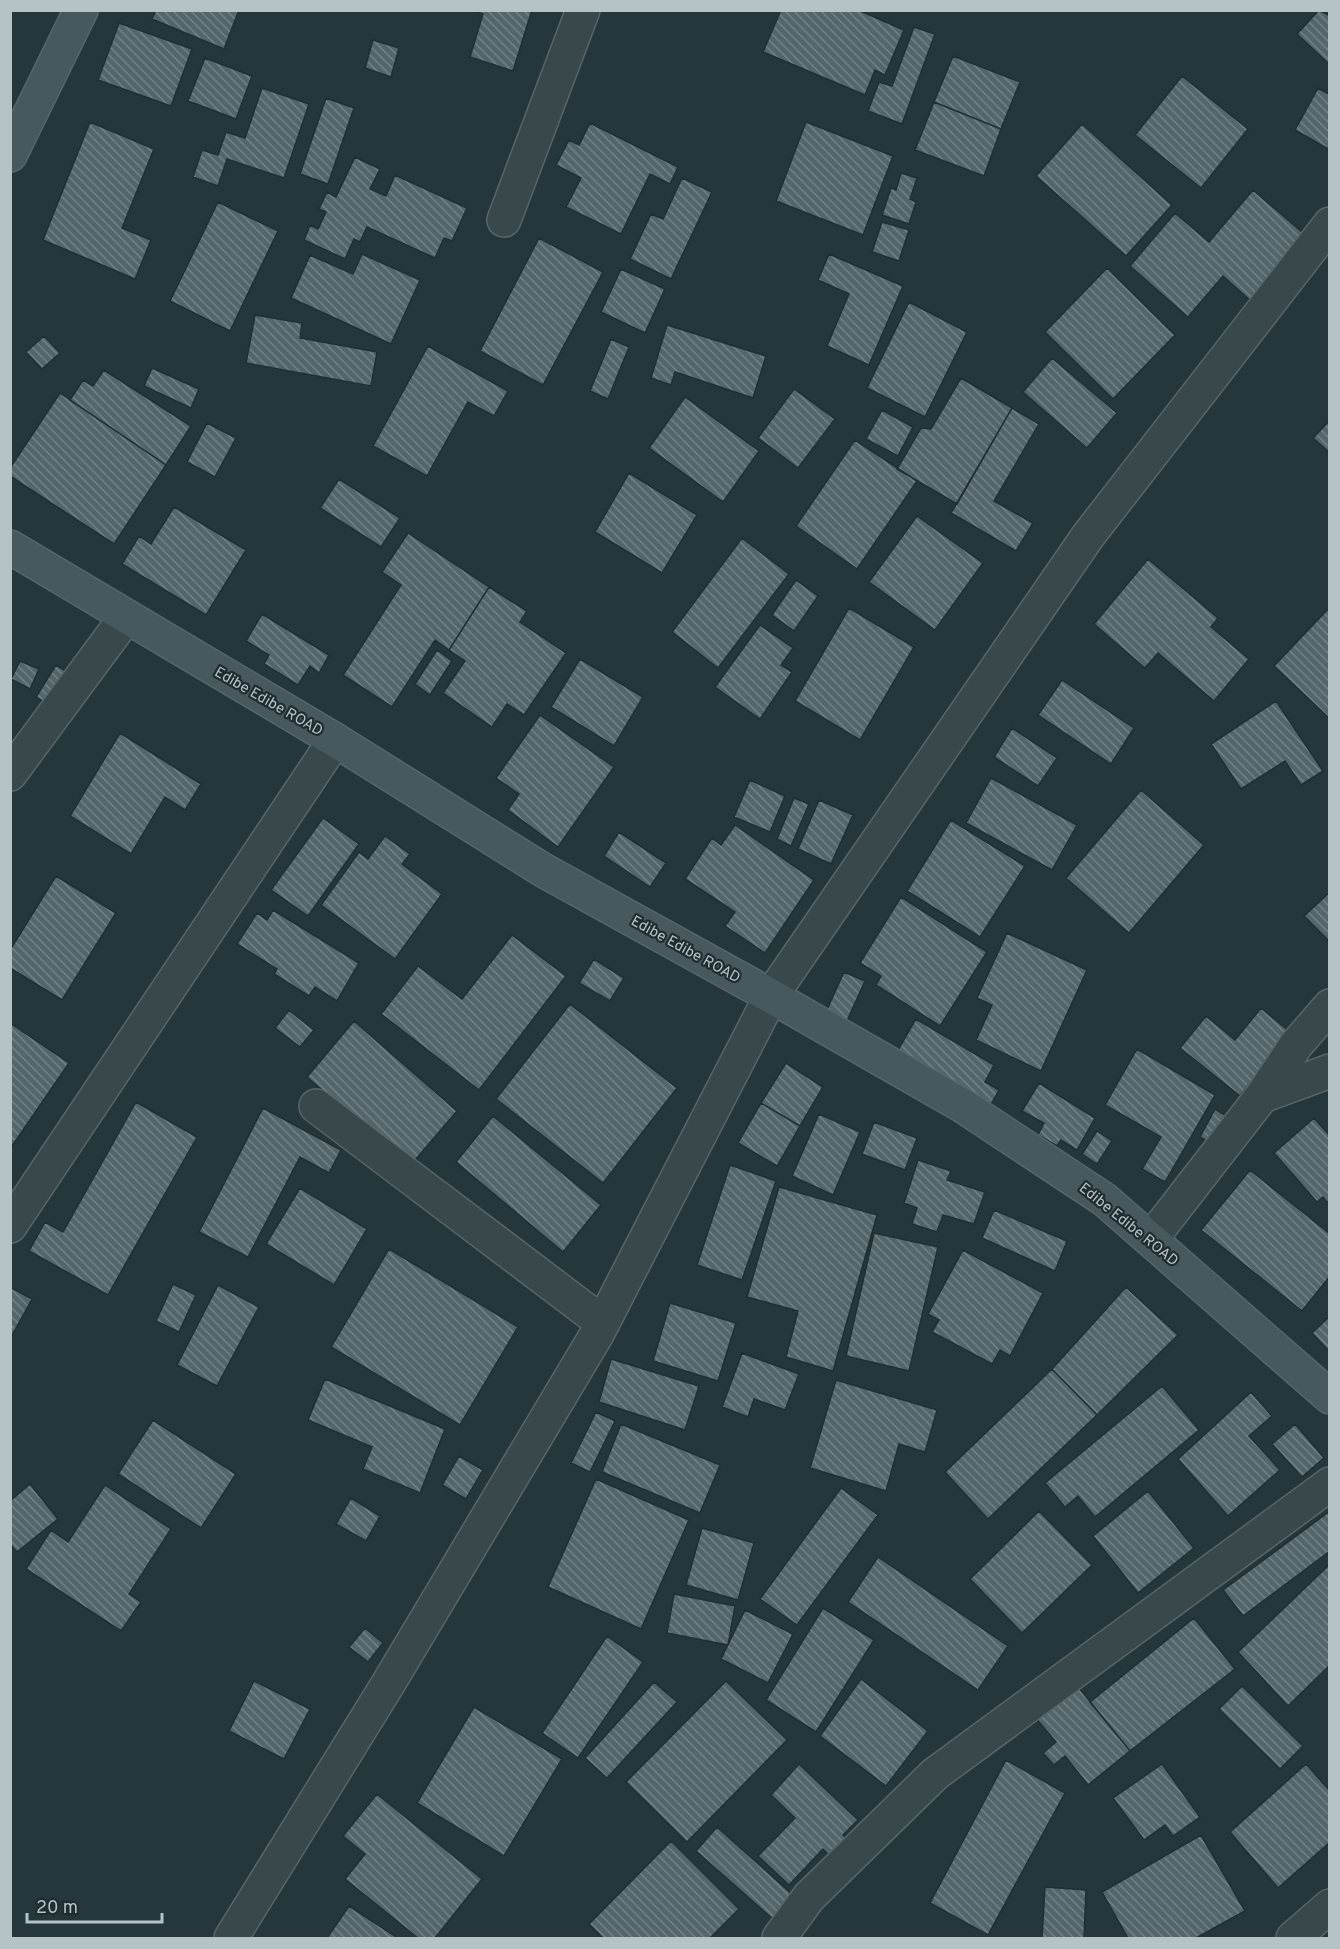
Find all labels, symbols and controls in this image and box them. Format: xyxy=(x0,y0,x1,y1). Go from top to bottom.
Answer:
street label: Edibe Edibe ROAD xyxy=(211,663,326,741)
street label: Edibe Edibe ROAD xyxy=(627,912,743,988)
street label: Edibe Edibe ROAD xyxy=(1075,1179,1182,1271)
scale bar xyxy=(27,1886,162,1924)
text: 20 m xyxy=(36,1897,78,1920)

